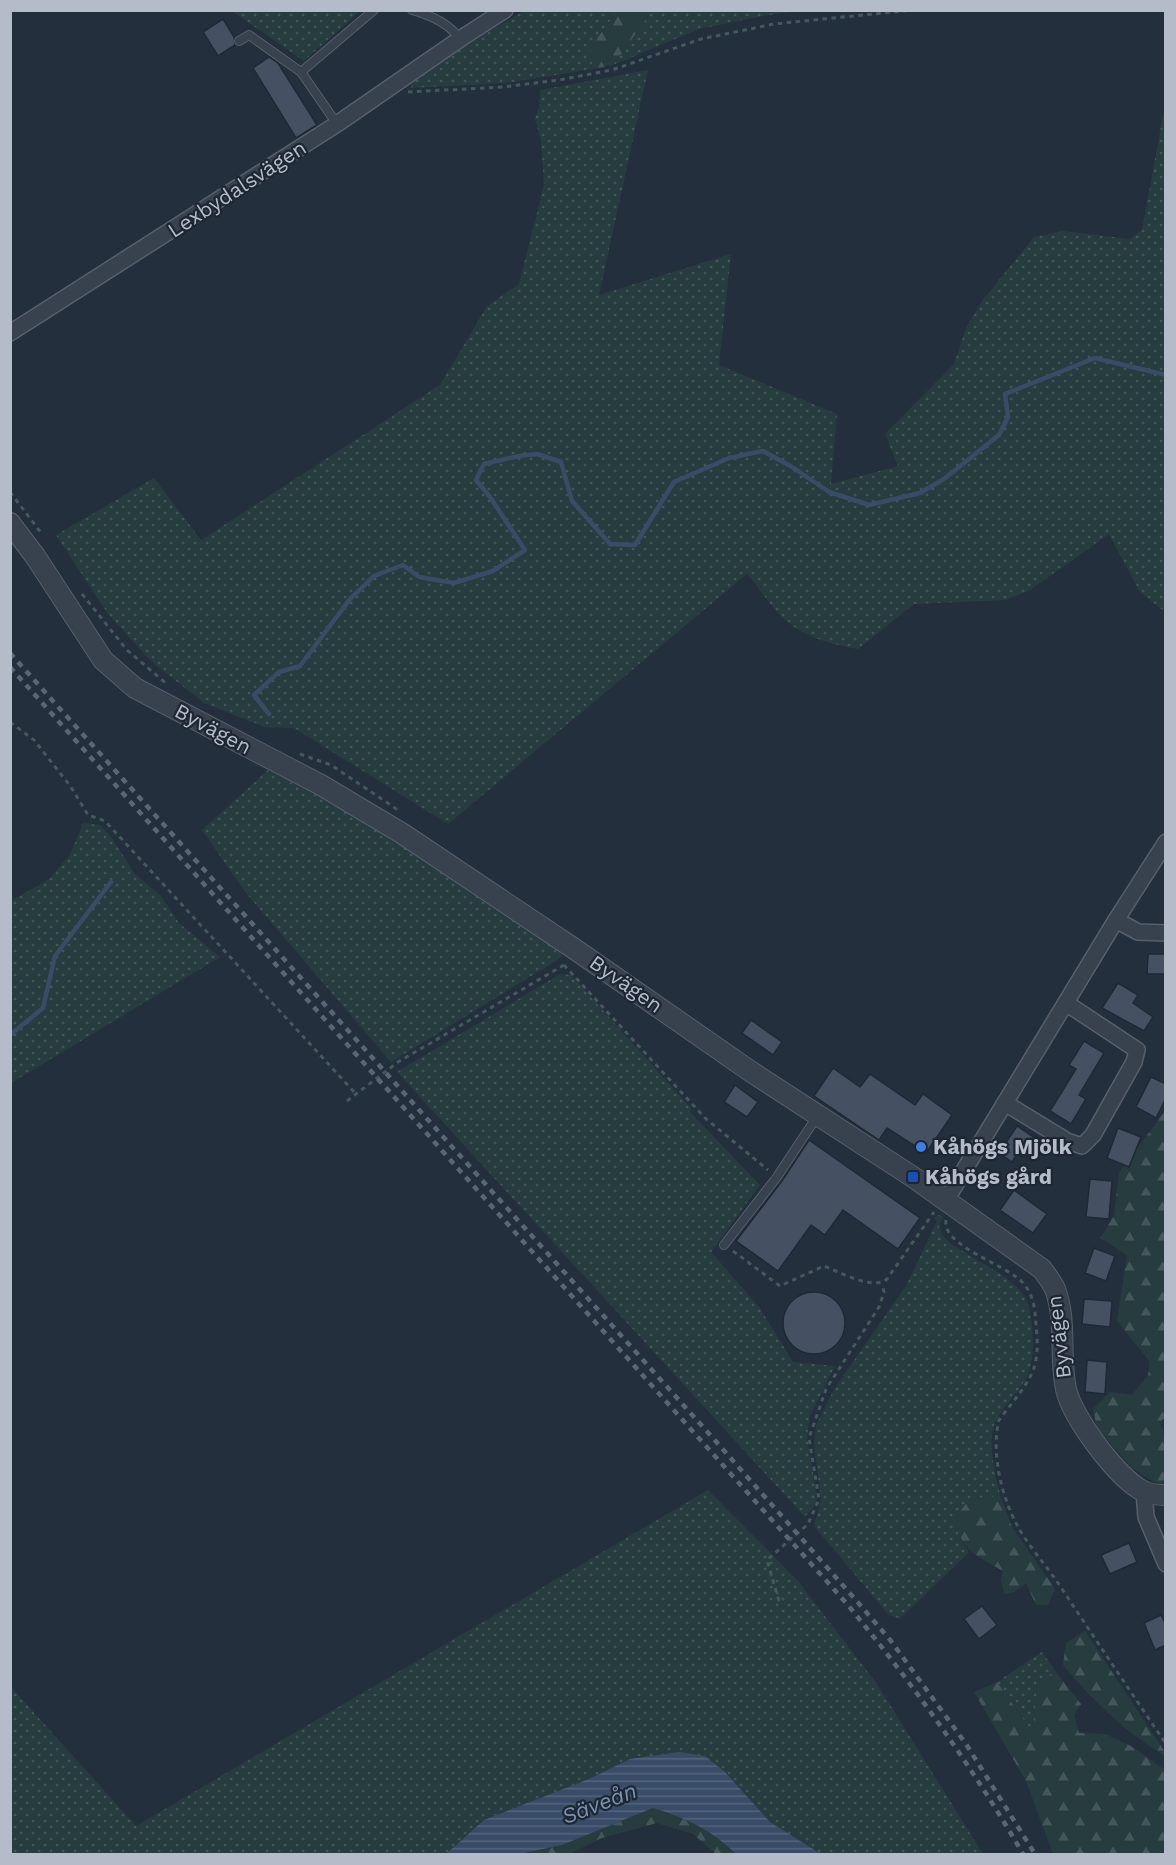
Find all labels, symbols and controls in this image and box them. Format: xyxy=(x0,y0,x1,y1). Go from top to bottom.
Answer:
street label: Lexbydalsvägen xyxy=(163,135,311,243)
street label: Byvägen xyxy=(171,698,256,759)
street label: Byvägen xyxy=(585,949,668,1018)
place label: Kåhögs Mjölk xyxy=(933,1134,1073,1159)
marker: Kåhögs Mjölk xyxy=(914,1140,928,1154)
place label: Kåhögs gård xyxy=(925,1164,1052,1189)
marker: Kåhögs gård xyxy=(906,1170,920,1184)
street label: Byvägen xyxy=(1041,1294,1076,1380)
water label: Säveån xyxy=(558,1778,640,1829)

